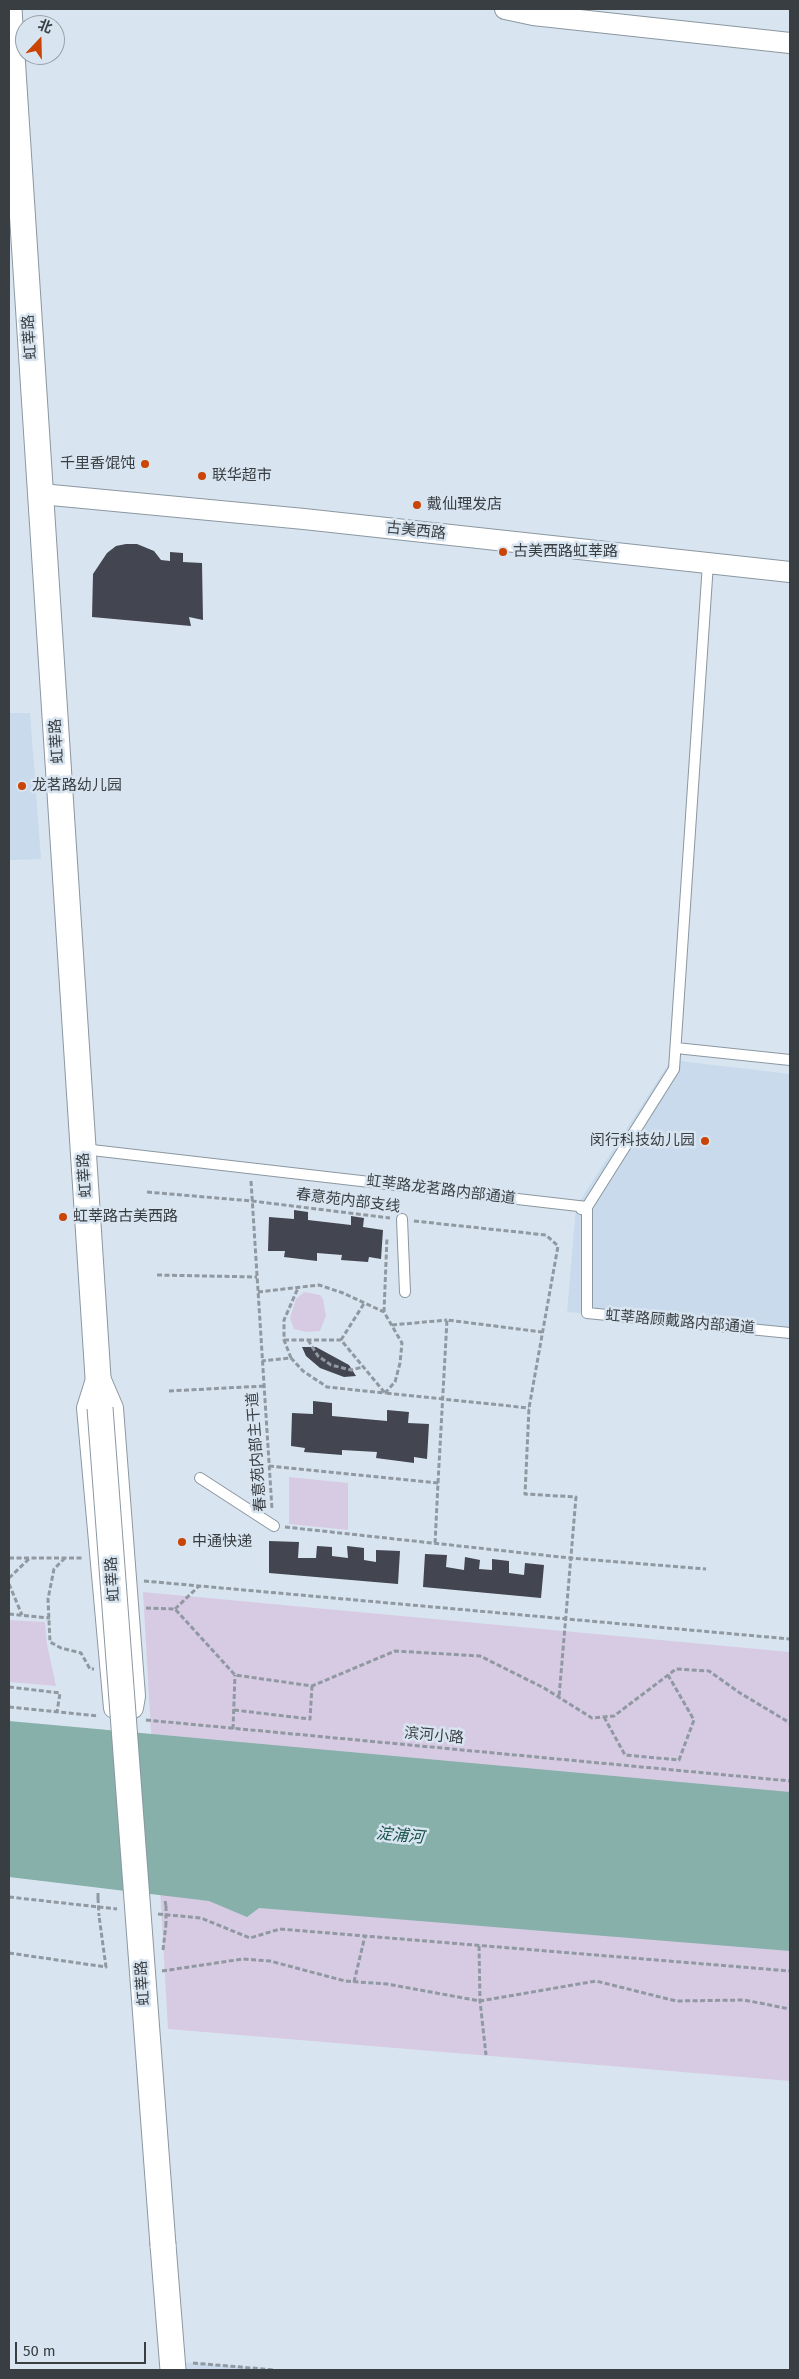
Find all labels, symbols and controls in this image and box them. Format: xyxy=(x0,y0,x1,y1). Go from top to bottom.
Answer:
north arrow xyxy=(15,15,65,65)
text: 北 xyxy=(36,16,55,37)
street label: 虹莘路 xyxy=(19,314,41,360)
place label: 千里香馄饨 xyxy=(60,455,135,473)
marker: 千里香馄饨 xyxy=(139,458,151,470)
place label: 联华超市 xyxy=(212,467,272,485)
marker: 联华超市 xyxy=(196,470,208,482)
place label: 戴仙理发店 xyxy=(427,496,502,514)
marker: 戴仙理发店 xyxy=(411,499,423,511)
street label: 古美西路 xyxy=(385,519,447,543)
place label: 古美西路虹莘路 xyxy=(513,543,618,561)
marker: 古美西路虹莘路 xyxy=(497,546,509,558)
street label: 虹莘路 xyxy=(46,718,68,764)
place label: 龙茗路幼儿园 xyxy=(32,777,122,795)
marker: 龙茗路幼儿园 xyxy=(16,780,28,792)
place label: 闵行科技幼儿园 xyxy=(590,1132,695,1150)
marker: 闵行科技幼儿园 xyxy=(699,1135,711,1147)
street label: 虹莘路 xyxy=(74,1152,96,1198)
street label: 虹莘路龙茗路内部通道 xyxy=(365,1172,517,1208)
street label: 春意苑内部支线 xyxy=(295,1186,401,1216)
place label: 虹莘路古美西路 xyxy=(73,1208,178,1226)
marker: 虹莘路古美西路 xyxy=(57,1211,69,1223)
street label: 虹莘路顾戴路内部通道 xyxy=(605,1306,755,1338)
street label: 春意苑内部主干道 xyxy=(244,1392,270,1512)
place label: 中通快递 xyxy=(192,1533,252,1551)
marker: 中通快递 xyxy=(176,1536,188,1548)
street label: 虹莘路 xyxy=(102,1556,124,1602)
street label: 滨河小路 xyxy=(403,1724,465,1748)
water label: 淀浦河 xyxy=(375,1824,425,1848)
street label: 虹莘路 xyxy=(132,1960,154,2006)
scale bar xyxy=(18,2332,149,2364)
text: 50 m xyxy=(23,2342,56,2360)

